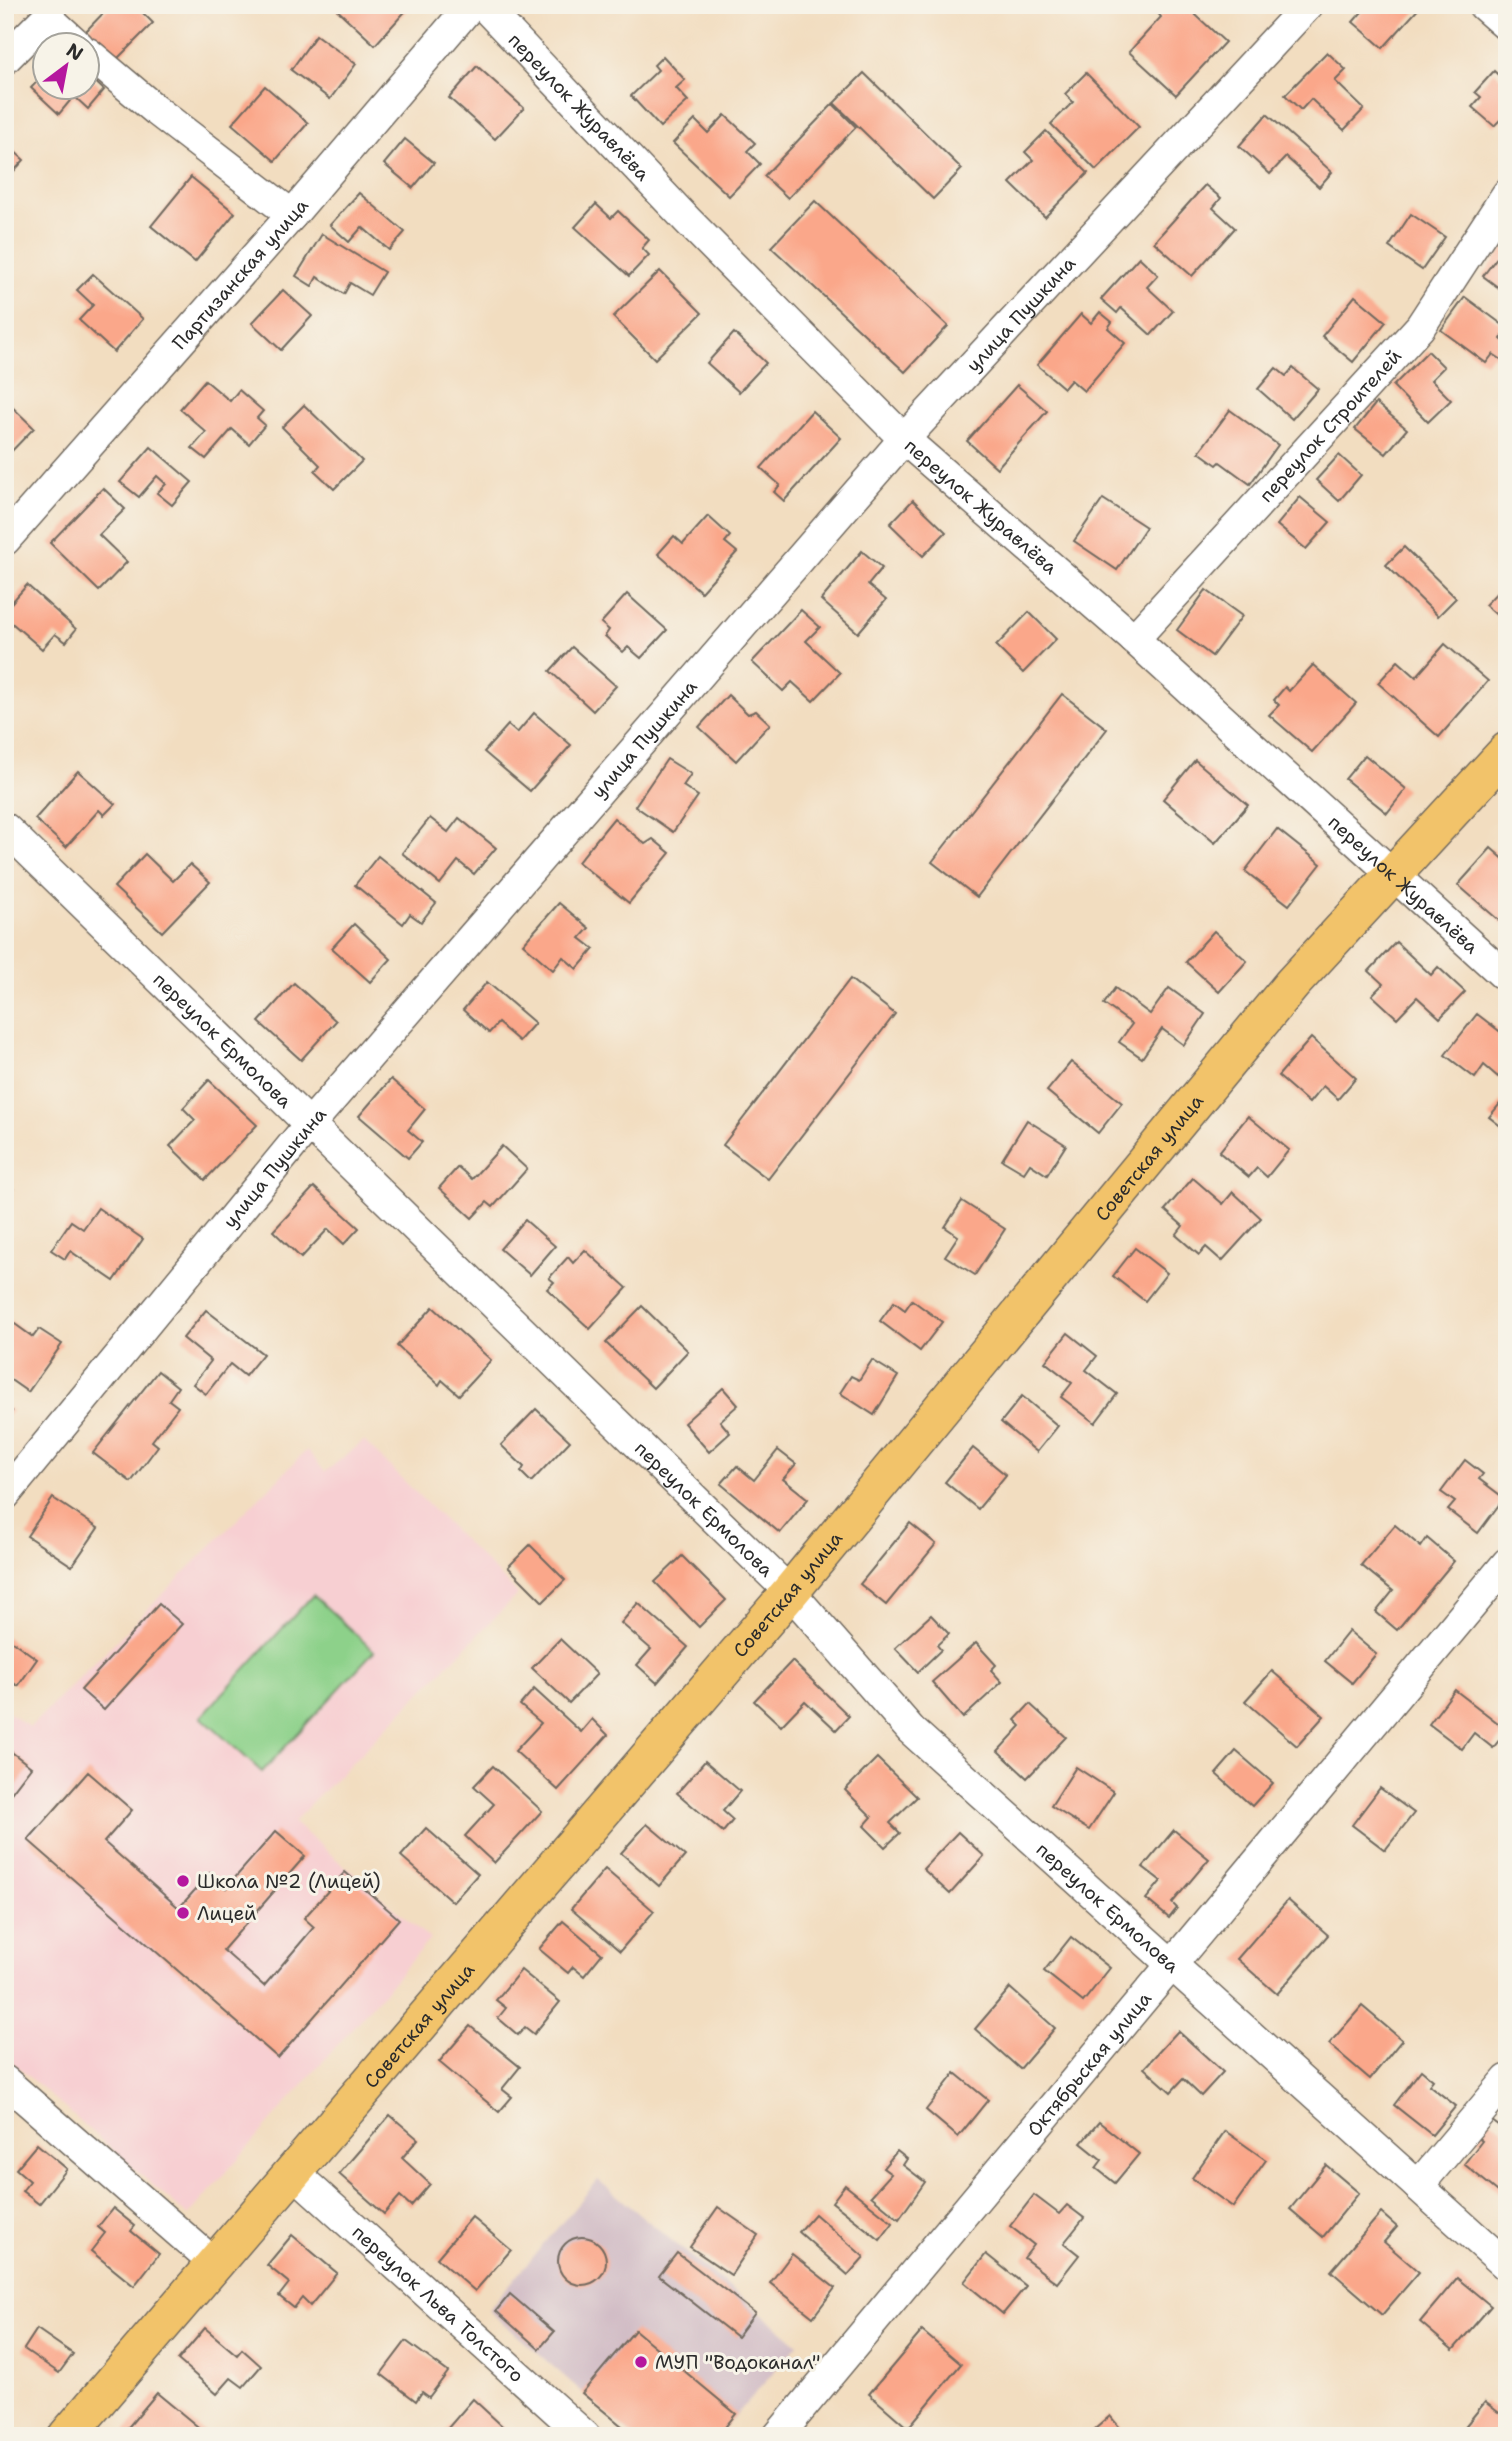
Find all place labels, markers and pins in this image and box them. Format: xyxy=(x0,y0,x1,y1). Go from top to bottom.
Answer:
place label: Школа №2 (Лицей) xyxy=(197,1869,381,1894)
marker: Школа №2 (Лицей) xyxy=(175,1873,191,1889)
place label: Лицей xyxy=(197,1901,256,1926)
marker: Лицей xyxy=(175,1905,191,1921)
place label: МУП "Водоканал" xyxy=(655,2350,821,2375)
marker: МУП "Водоканал" xyxy=(633,2354,649,2370)

